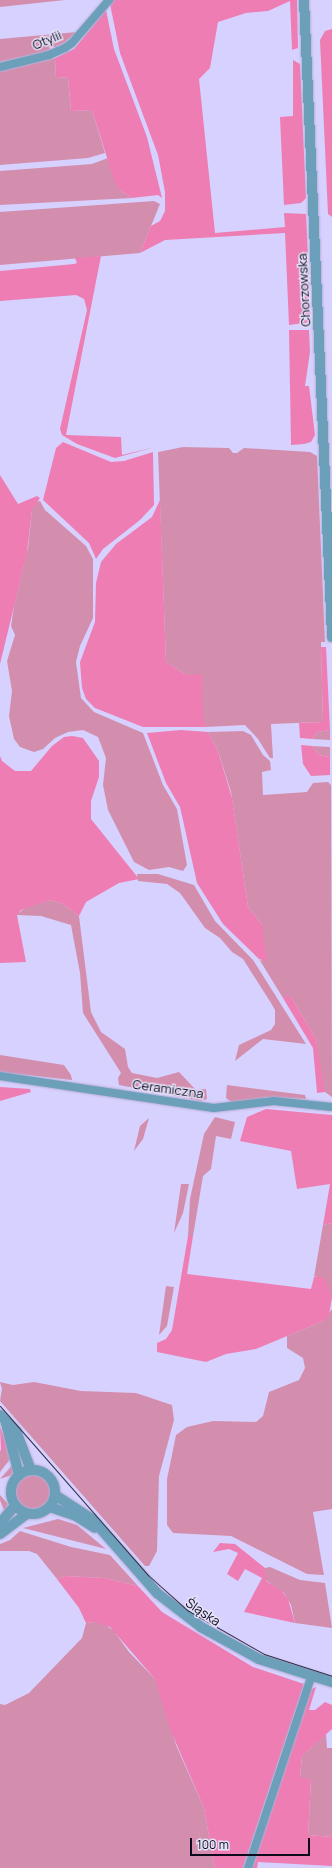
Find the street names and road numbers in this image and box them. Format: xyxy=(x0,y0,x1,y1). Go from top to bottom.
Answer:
street label: Otylii xyxy=(30,27,64,53)
street label: Chorzowska xyxy=(294,253,314,327)
street label: Ceramiczna xyxy=(131,1076,205,1102)
street label: Śląska xyxy=(183,1595,223,1629)

